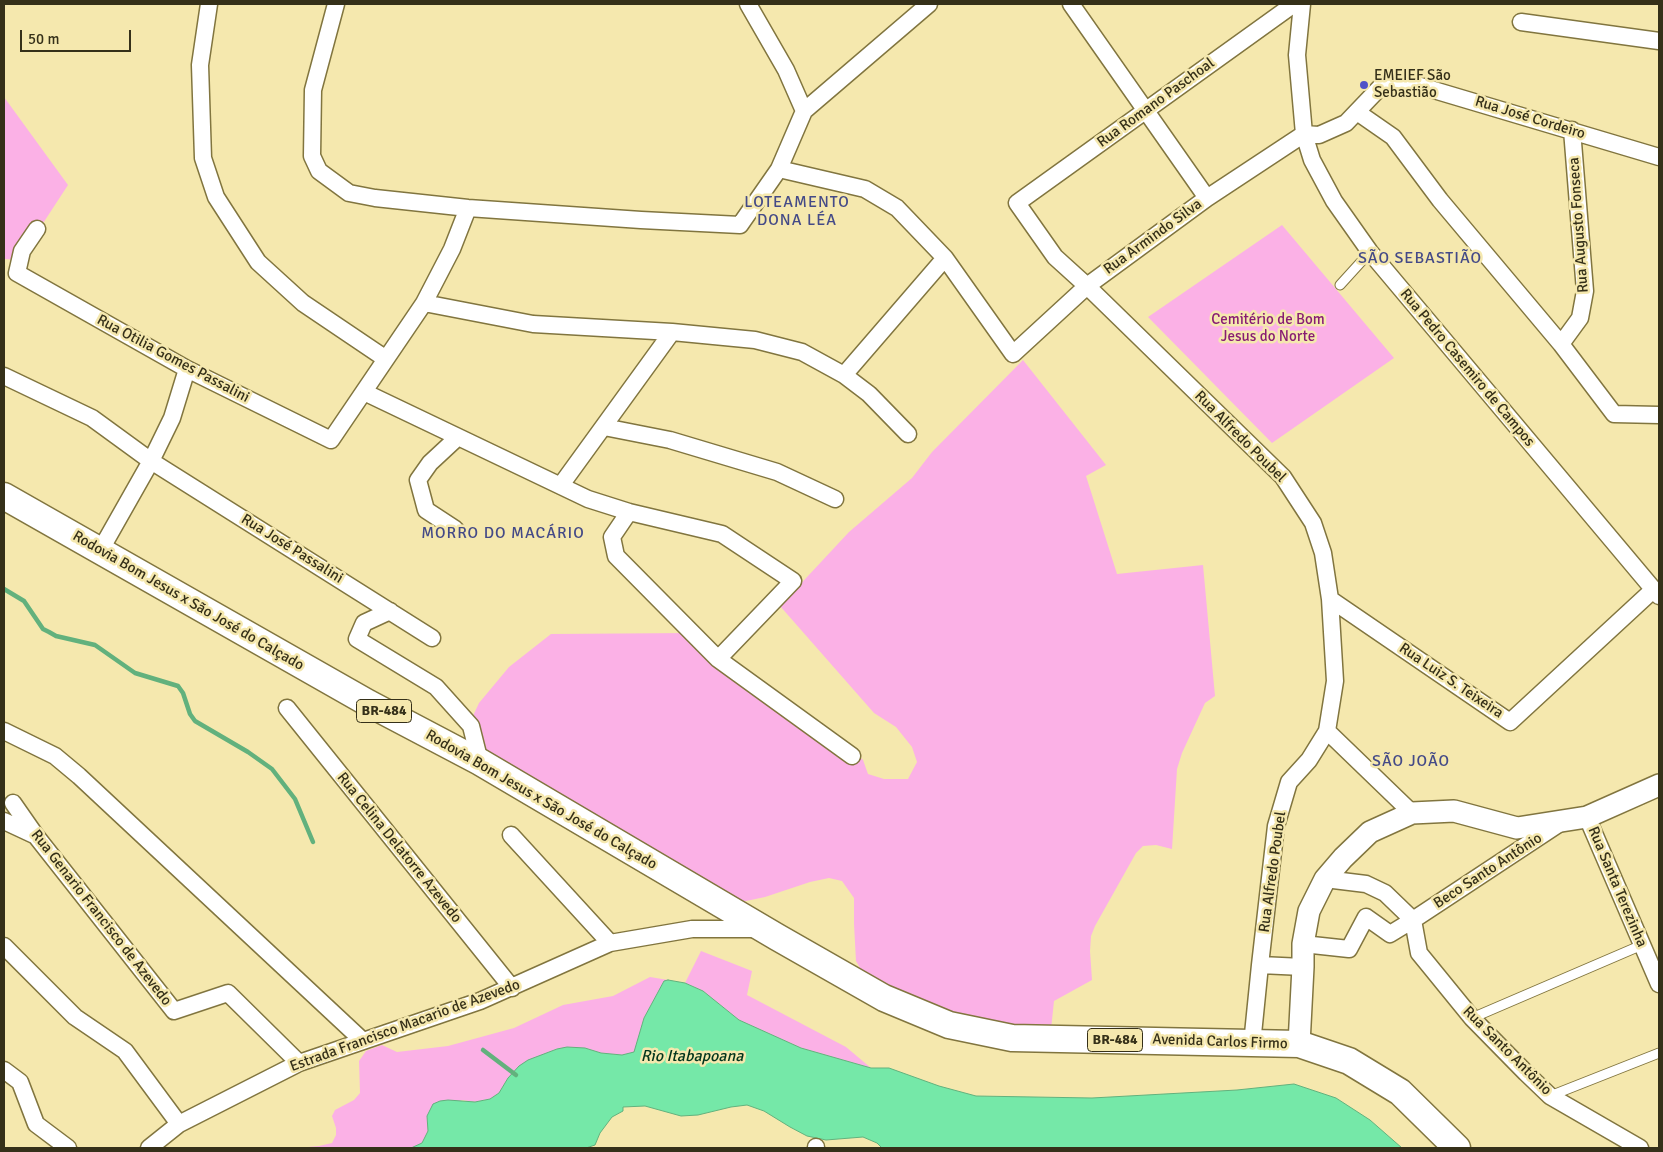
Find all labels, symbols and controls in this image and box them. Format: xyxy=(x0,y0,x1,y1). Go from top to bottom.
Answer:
scale bar xyxy=(22,20,134,52)
text: 50 m xyxy=(28,30,59,48)
street label: Rua Romano Paschoal xyxy=(1094,54,1218,152)
place label: EMEIEF São Sebastião xyxy=(1374,67,1451,102)
marker: EMEIEF São Sebastião xyxy=(1358,79,1370,91)
street label: Rua José Cordeiro xyxy=(1473,93,1587,143)
street label: Rua Augusto Fonseca xyxy=(1565,157,1593,293)
district label: LOTEAMENTO DONA LÉA xyxy=(743,193,851,231)
street label: Rua Armindo Silva xyxy=(1100,195,1206,279)
district label: SÃO SEBASTIÃO xyxy=(1356,249,1484,269)
street label: Rua Pedro Casemiro de Campos xyxy=(1396,286,1538,450)
street label: Rua Otilia Gomes Passalini xyxy=(94,311,252,407)
park label: Cemitério de Bom Jesus do Norte xyxy=(1211,311,1325,346)
street label: Rua Alfredo Poubel xyxy=(1190,387,1290,487)
street label: Rua José Passalini xyxy=(238,510,346,588)
district label: MORRO DO MACÁRIO xyxy=(419,524,587,544)
street label: Rodovia Bom Jesus x São José do Calçado xyxy=(69,527,307,675)
street label: Rua Luiz S. Teixeira xyxy=(1395,639,1507,723)
road number: BR-484 xyxy=(356,699,412,722)
street label: Rodovia Bom Jesus x São José do Calçado xyxy=(422,726,660,874)
district label: SÃO JOÃO xyxy=(1371,752,1451,772)
street label: Rua Celina Delatorre Azevedo xyxy=(333,769,465,927)
street label: Rua Alfredo Poubel xyxy=(1256,810,1290,934)
street label: Rua Santa Terezinha xyxy=(1583,824,1651,950)
street label: Rua Genario Francisco de Azevedo xyxy=(27,827,175,1009)
street label: Beco Santo Antônio xyxy=(1431,829,1545,913)
street label: Estrada Francisco Macario de Azevedo xyxy=(287,976,523,1076)
street label: Rua Santo Antônio xyxy=(1459,1003,1555,1099)
road number: BR-484 xyxy=(1088,1028,1142,1052)
street label: Avenida Carlos Firmo xyxy=(1152,1031,1288,1053)
water label: Rio Itabapoana xyxy=(641,1047,743,1067)

